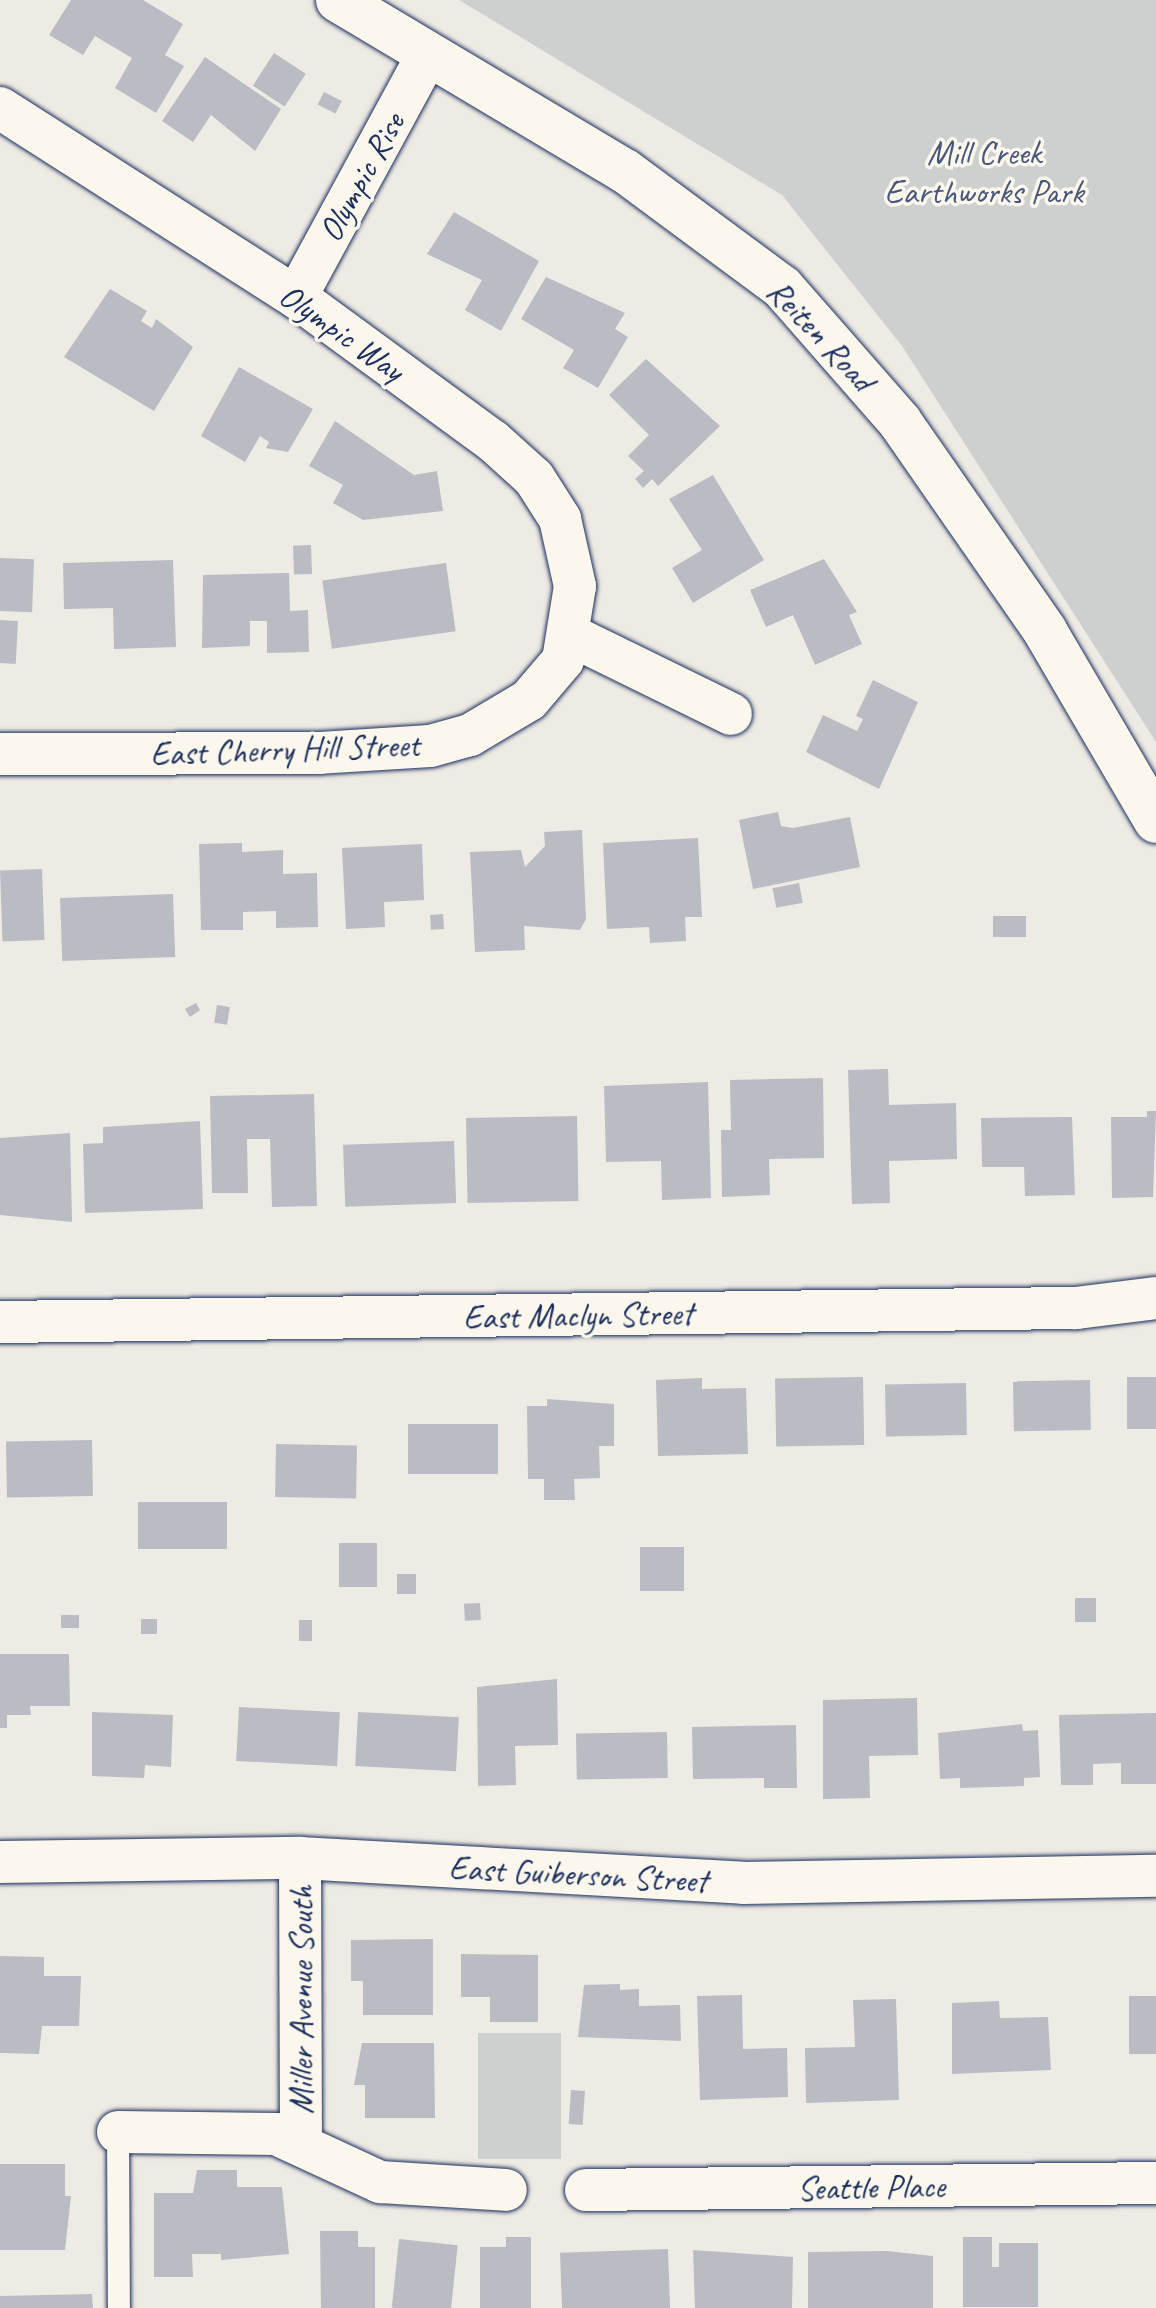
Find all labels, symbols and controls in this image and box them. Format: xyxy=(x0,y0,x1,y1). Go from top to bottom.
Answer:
street label: Olympic Rise xyxy=(309,106,413,248)
park label: Mill Creek Earthworks Park xyxy=(884,132,1084,212)
street label: Reiten Road xyxy=(759,271,883,399)
street label: Olympic Way xyxy=(272,274,412,390)
street label: East Cherry Hill Street xyxy=(149,724,421,774)
street label: East Maclyn Street xyxy=(463,1293,693,1337)
street label: East Guiberson Street xyxy=(448,1847,708,1901)
street label: Miller Avenue South xyxy=(281,1886,321,2114)
street label: Seattle Place xyxy=(797,2165,945,2209)

